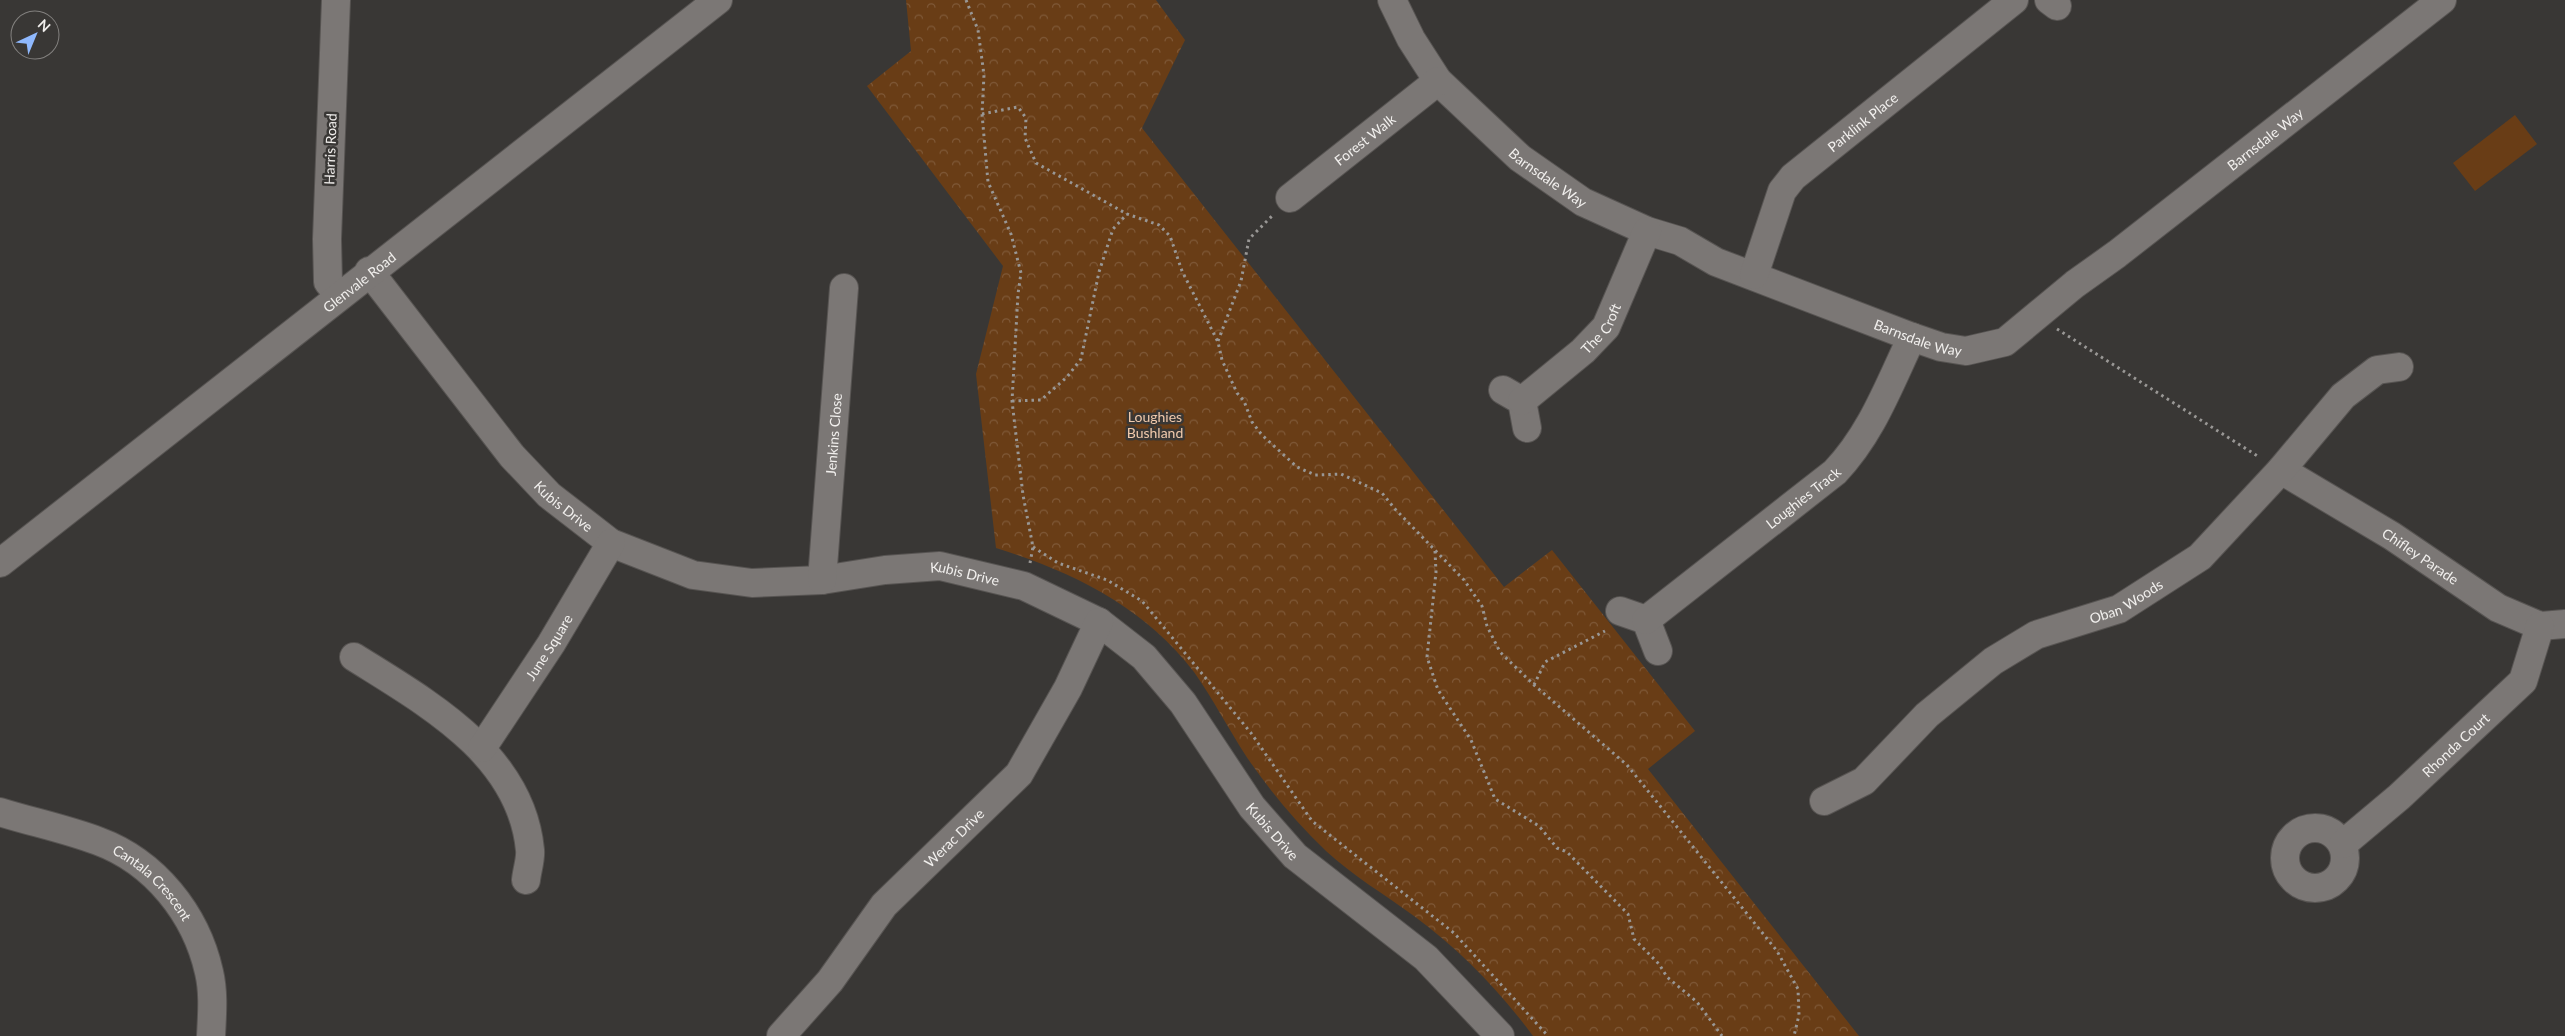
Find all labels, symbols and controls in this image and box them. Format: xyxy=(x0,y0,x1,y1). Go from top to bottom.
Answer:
north arrow xyxy=(10,10,60,60)
text: N xyxy=(35,15,54,35)
street label: Parklink Place xyxy=(1824,88,1901,155)
street label: Barnsdale Way xyxy=(2223,103,2307,173)
street label: Forest Walk xyxy=(1331,109,1399,168)
street label: Harris Road xyxy=(320,113,340,185)
street label: Barnsdale Way xyxy=(1506,144,1591,211)
street label: Glenvale Road xyxy=(319,248,399,315)
street label: The Croft xyxy=(1577,300,1624,357)
street label: Barnsdale Way xyxy=(1872,315,1964,359)
street label: Jenkins Close xyxy=(821,392,845,476)
park label: Loughies Bushland xyxy=(1127,408,1183,441)
street label: Loughies Track xyxy=(1762,463,1845,532)
street label: Kubis Drive xyxy=(531,477,597,535)
street label: Chifley Parade xyxy=(2379,524,2462,588)
street label: Kubis Drive xyxy=(929,557,1001,588)
street label: Oban Woods xyxy=(2087,575,2166,626)
street label: June Square xyxy=(521,611,575,683)
street label: Rhonda Court xyxy=(2418,709,2492,780)
street label: Kubis Drive xyxy=(1243,799,1303,863)
street label: Werac Drive xyxy=(920,805,987,870)
street label: Cantala Crescent xyxy=(110,840,196,923)

